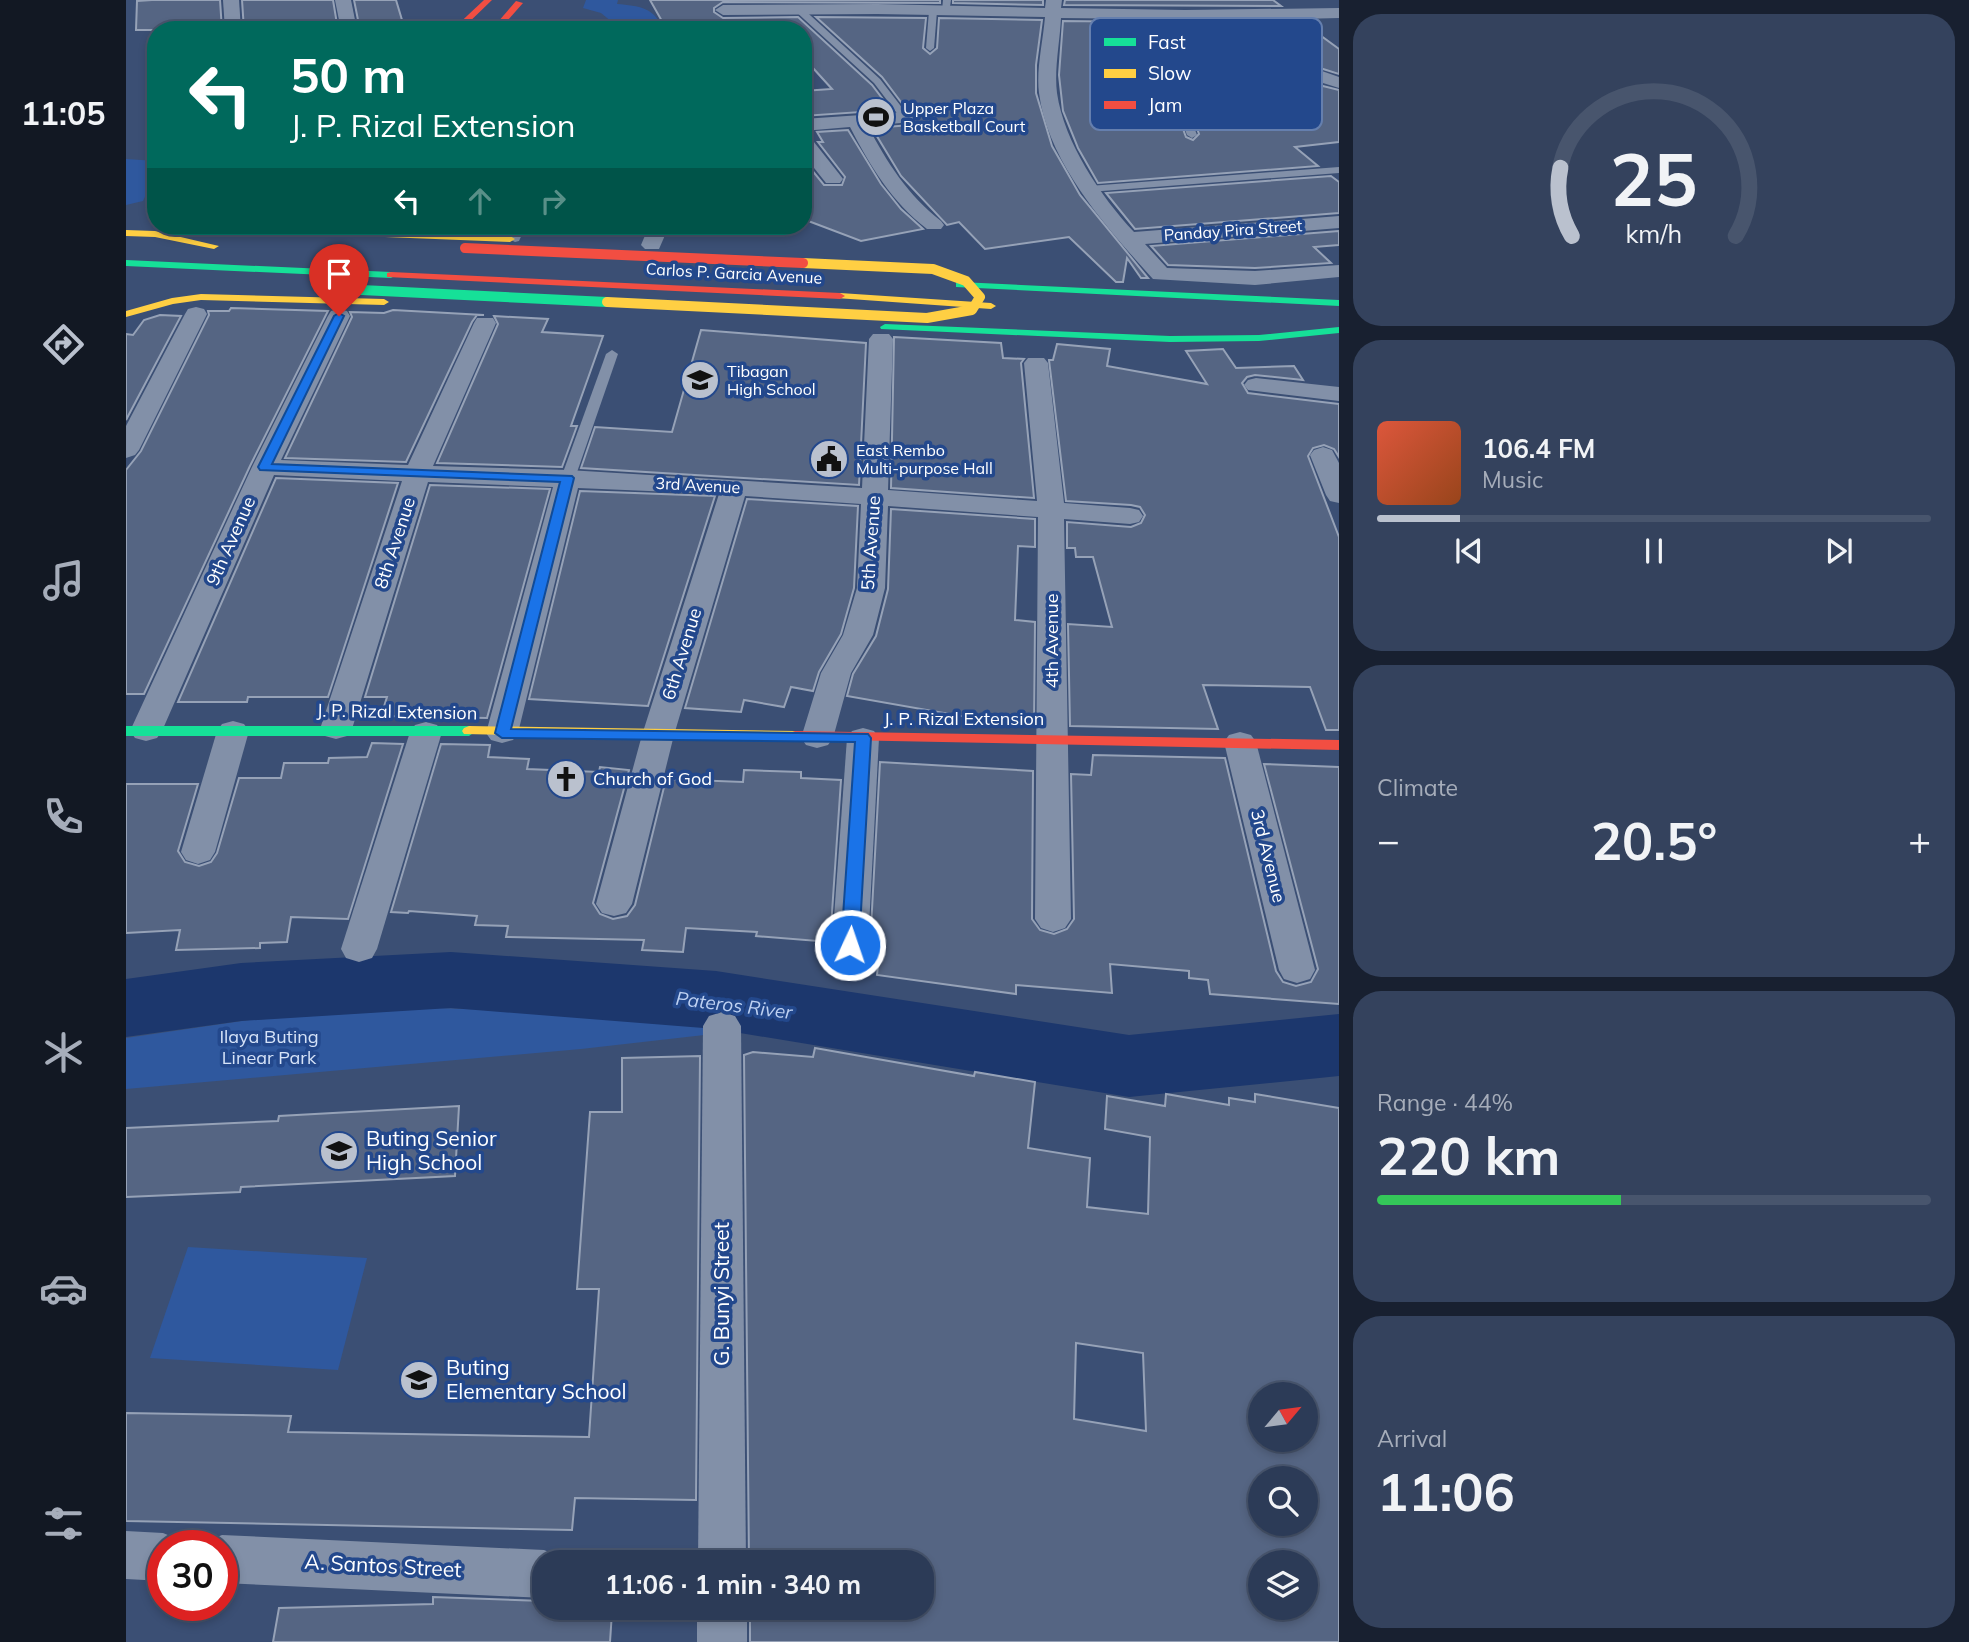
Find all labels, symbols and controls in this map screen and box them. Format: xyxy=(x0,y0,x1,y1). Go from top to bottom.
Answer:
legend xyxy=(1090,18,1322,130)
text: Fast xyxy=(1148,30,1186,54)
text: 50 m xyxy=(290,44,406,105)
icon: left xyxy=(175,49,266,140)
text: Slow xyxy=(1148,61,1192,85)
text: 11:05 xyxy=(21,93,105,133)
text: Jam xyxy=(1148,93,1182,117)
sports icon: Upper Plaza Basketball Court xyxy=(855,96,897,138)
place label: Upper Plaza Basketball Court xyxy=(903,98,1026,136)
text: J. P. Rizal Extension xyxy=(290,105,576,145)
text: 25 xyxy=(1610,133,1698,224)
icon: left xyxy=(388,182,426,220)
icon: ahead xyxy=(461,182,499,220)
icon: right xyxy=(534,182,572,220)
street label: Panday Pira Street xyxy=(1163,215,1303,245)
text: km/h xyxy=(1626,218,1682,249)
pin xyxy=(309,244,369,316)
icon: arrive xyxy=(320,255,358,293)
street label: Carlos P. Garcia Avenue xyxy=(645,258,823,288)
icon: directions xyxy=(39,320,88,369)
school or university icon: Tibagan High School xyxy=(679,359,721,401)
place label: Tibagan High School xyxy=(727,361,816,399)
text: 106.4 FM xyxy=(1482,432,1595,465)
public building icon: East Rembo Multi-purpose Hall xyxy=(808,438,850,480)
place label: East Rembo Multi-purpose Hall xyxy=(856,440,993,478)
text: Music xyxy=(1482,465,1543,494)
street label: 3rd Avenue xyxy=(655,473,741,497)
street label: 9th Avenue xyxy=(201,493,260,589)
street label: 8th Avenue xyxy=(369,494,420,592)
street label: 5th Avenue xyxy=(856,495,885,591)
icon: previous xyxy=(1450,532,1488,570)
icon: pause xyxy=(1635,532,1673,570)
icon: next xyxy=(1820,532,1858,570)
icon: music xyxy=(39,556,88,605)
street label: 4th Avenue xyxy=(1040,593,1063,689)
street label: 6th Avenue xyxy=(657,605,706,703)
street label: J. P. Rizal Extension xyxy=(317,699,478,724)
street label: J. P. Rizal Extension xyxy=(884,707,1044,730)
church icon: Church of God xyxy=(545,758,587,800)
place label: Church of God xyxy=(593,767,712,790)
text: Climate xyxy=(1377,773,1458,802)
icon: phone xyxy=(39,792,88,841)
street label: 3rd Avenue xyxy=(1246,807,1291,905)
text: 20.5° xyxy=(1591,808,1717,873)
text: − xyxy=(1377,816,1400,864)
text: + xyxy=(1908,816,1931,864)
position arrow xyxy=(813,908,887,982)
water label: Pateros River xyxy=(674,986,795,1024)
park label: Ilaya Buting Linear Park xyxy=(219,1025,319,1069)
icon: climate xyxy=(39,1028,88,1077)
text: Range · 44% xyxy=(1377,1088,1513,1117)
text: 220 km xyxy=(1377,1123,1560,1188)
place label: Buting Senior High School xyxy=(366,1125,497,1175)
school or university icon: Buting Senior High School xyxy=(318,1130,360,1172)
street label: G. Bunyi Street xyxy=(708,1222,734,1366)
icon: car xyxy=(39,1264,88,1313)
place label: Buting Elementary School xyxy=(446,1354,627,1404)
school or university icon: Buting Elementary School xyxy=(398,1359,440,1401)
north arrow xyxy=(1248,1382,1318,1452)
map controls xyxy=(1248,1382,1318,1620)
text: Arrival xyxy=(1377,1424,1447,1453)
text: 11:06 xyxy=(1377,1459,1515,1524)
button: search xyxy=(1248,1466,1318,1536)
icon: filters xyxy=(39,1499,88,1548)
speed limit sign: 30 xyxy=(147,1530,238,1621)
street label: A. Santos Street xyxy=(304,1548,462,1582)
button: layers xyxy=(1248,1550,1318,1620)
text: 11:06 · 1 min · 340 m xyxy=(605,1568,861,1601)

